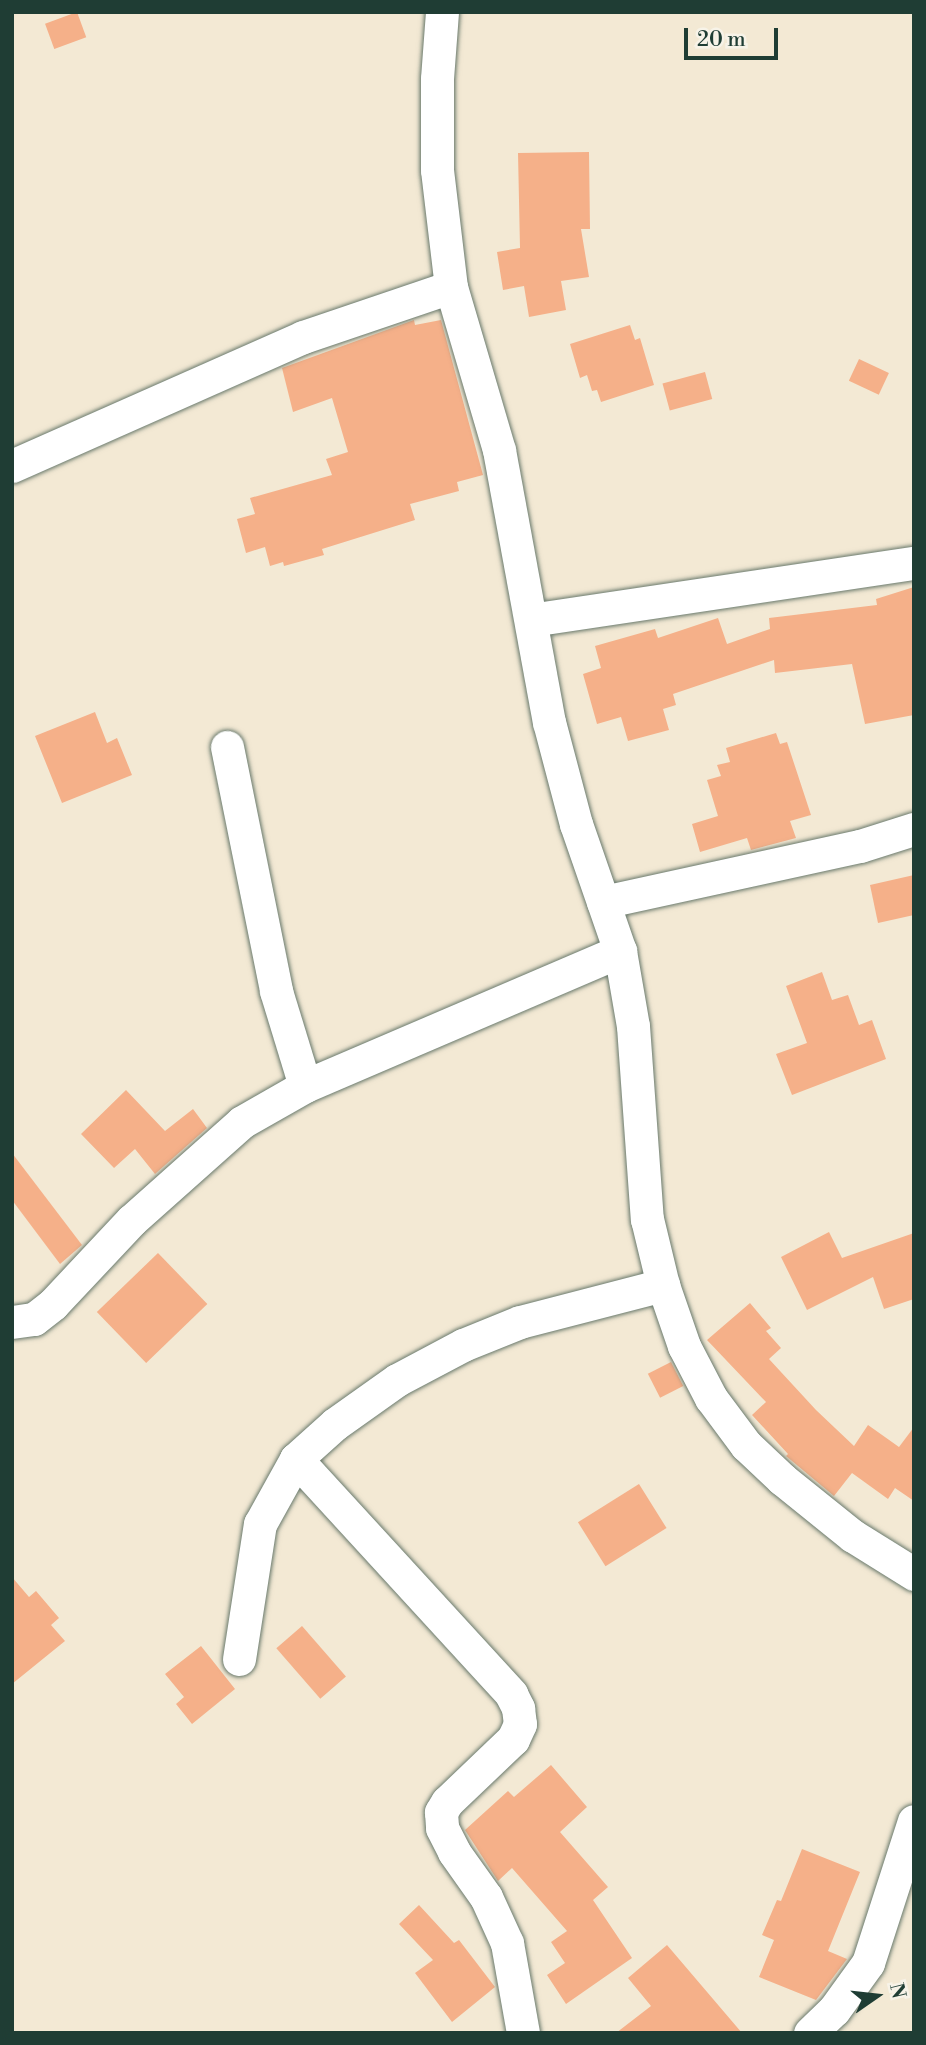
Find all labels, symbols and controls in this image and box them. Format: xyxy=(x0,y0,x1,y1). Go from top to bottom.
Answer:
scale bar xyxy=(688,14,782,58)
text: 20 m xyxy=(697,27,746,53)
north arrow xyxy=(842,1961,912,2031)
text: N xyxy=(884,1981,911,2001)

